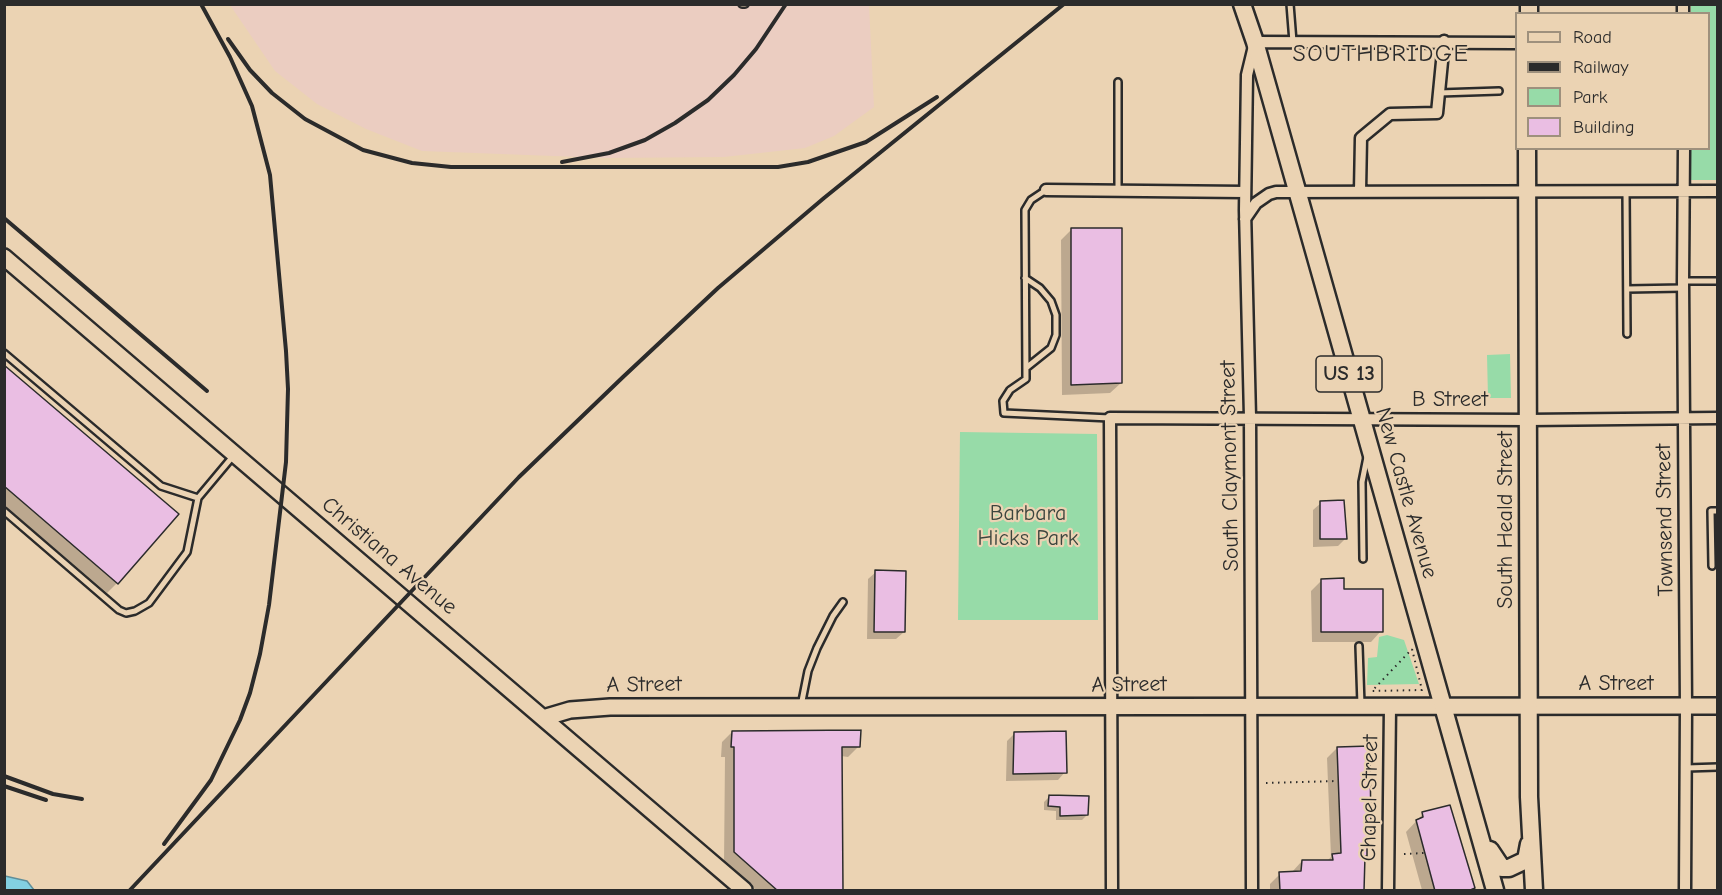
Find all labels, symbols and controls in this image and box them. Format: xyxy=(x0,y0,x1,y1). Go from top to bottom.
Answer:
legend xyxy=(1515,12,1710,150)
text: Road xyxy=(1573,27,1612,48)
district label: SOUTHBRIDGE xyxy=(1293,40,1469,68)
text: Railway xyxy=(1573,57,1629,78)
text: Park xyxy=(1573,87,1607,108)
text: Building xyxy=(1573,117,1635,138)
road number: US 13 xyxy=(1316,356,1382,392)
street label: South Claymont Street xyxy=(1215,360,1245,572)
street label: B Street xyxy=(1412,387,1488,413)
street label: New Castle Avenue xyxy=(1369,405,1443,581)
street label: South Heald Street xyxy=(1493,431,1519,609)
street label: Townsend Street xyxy=(1650,443,1680,597)
street label: Christiana Avenue xyxy=(316,492,462,620)
park label: Barbara Hicks Park xyxy=(978,501,1078,552)
street label: A Street xyxy=(606,671,682,699)
street label: A Street xyxy=(1091,671,1167,699)
street label: A Street xyxy=(1578,671,1654,697)
street label: Chapel Street xyxy=(1356,734,1384,862)

